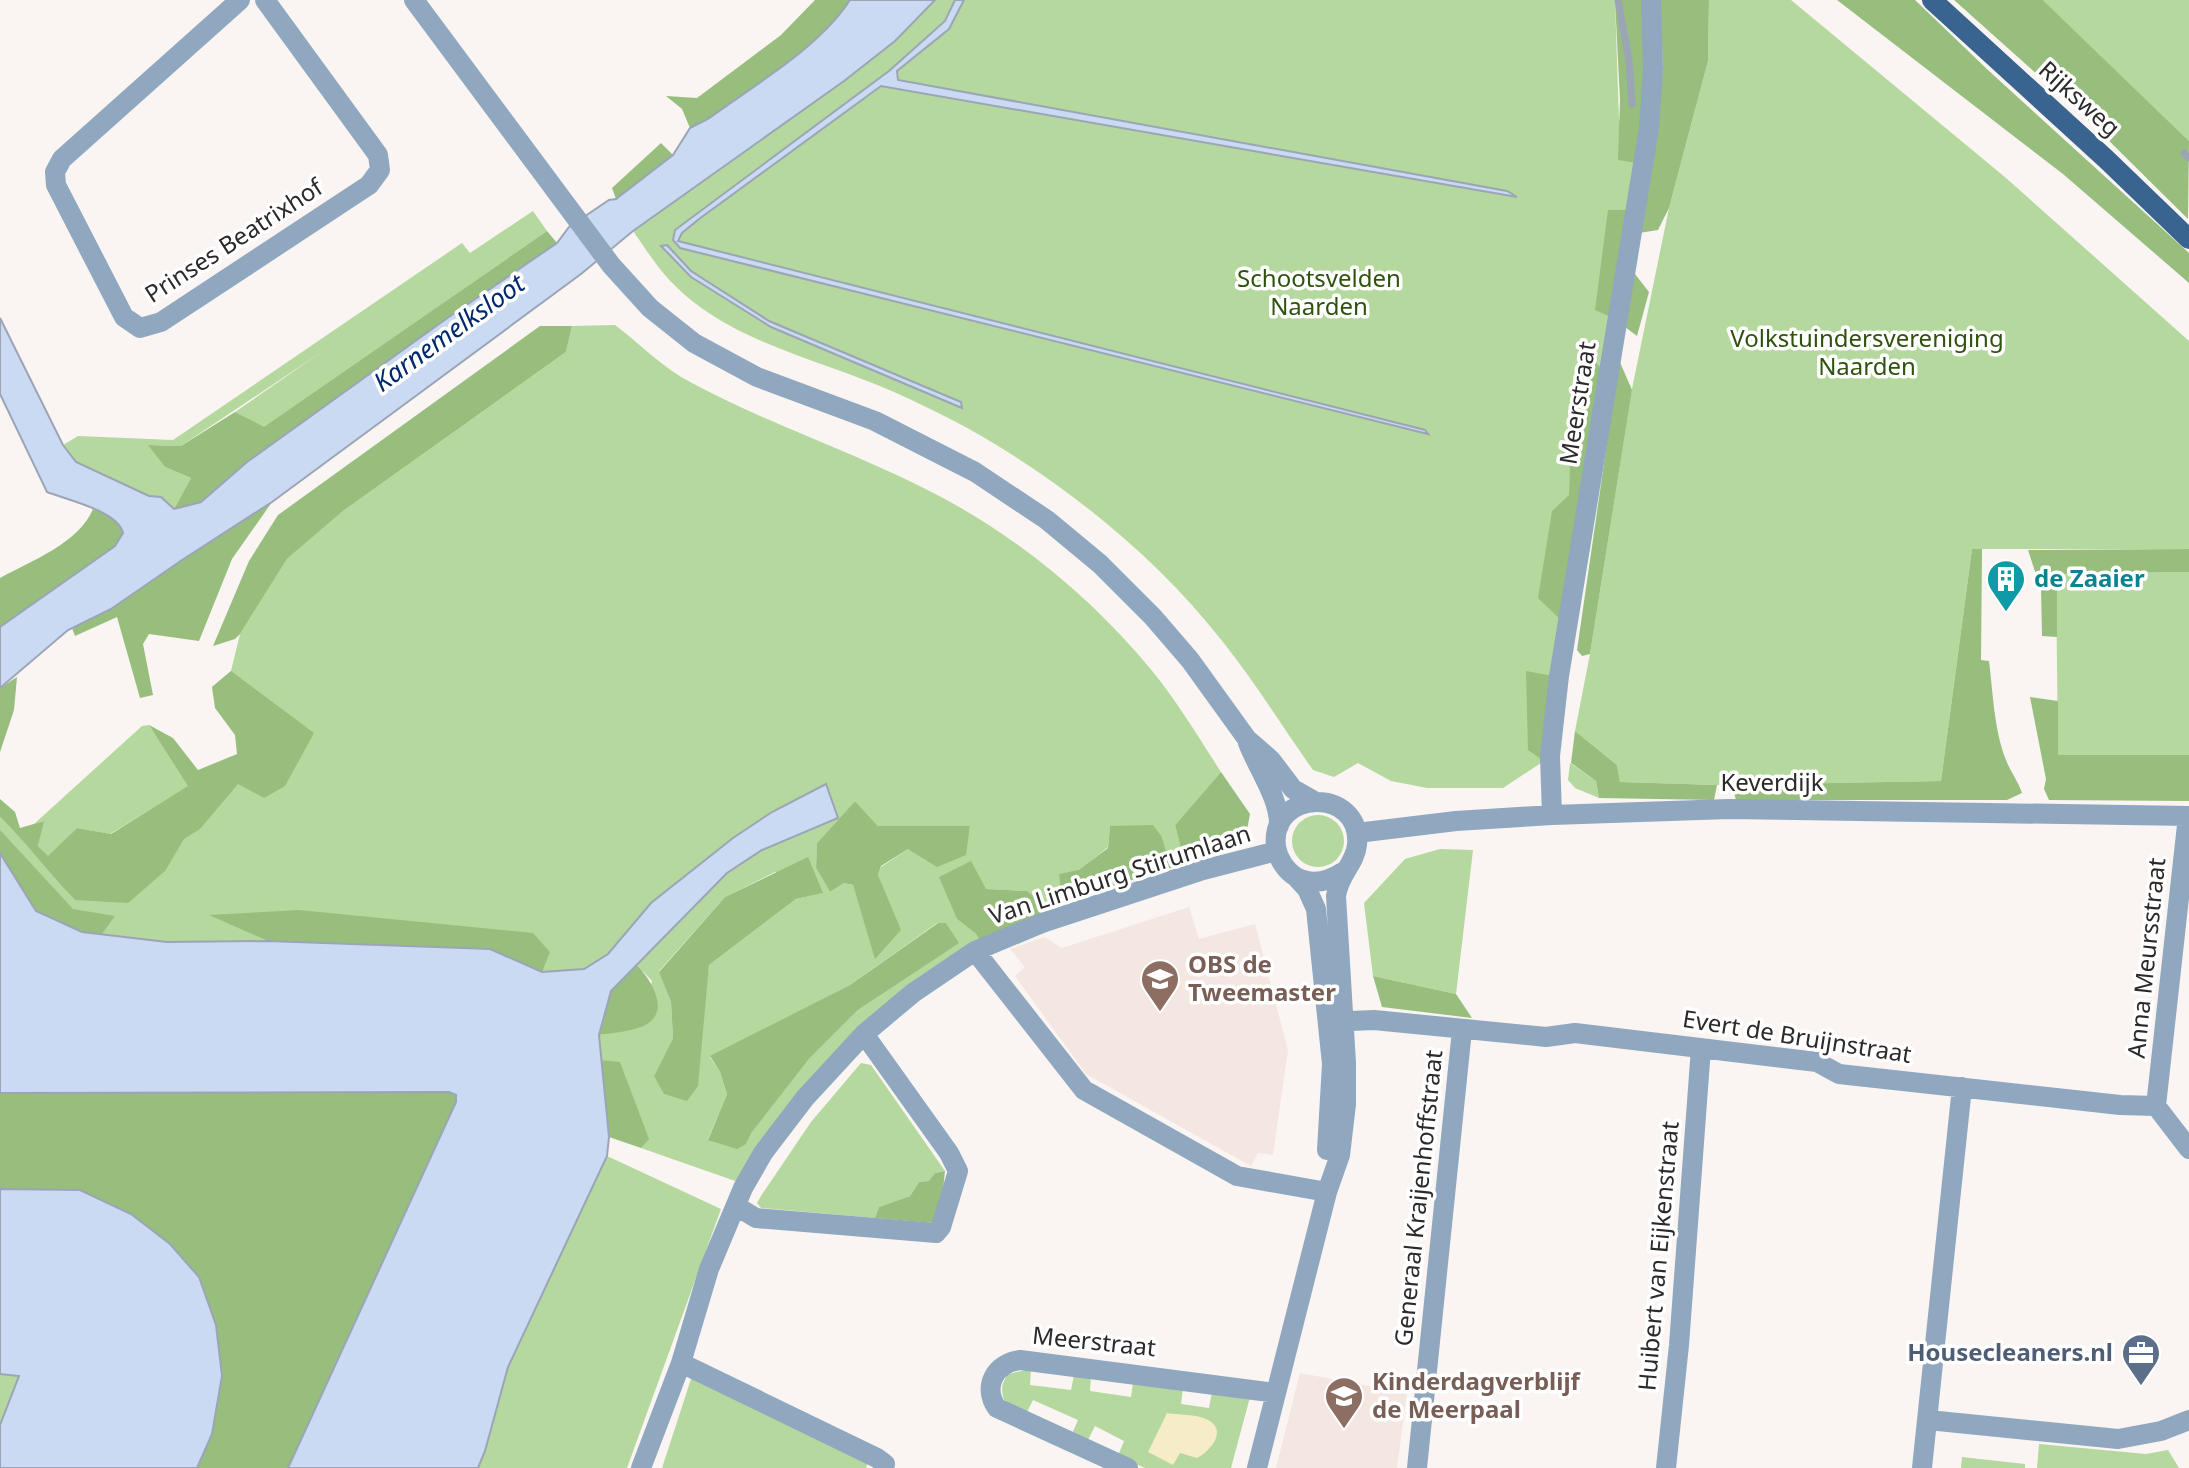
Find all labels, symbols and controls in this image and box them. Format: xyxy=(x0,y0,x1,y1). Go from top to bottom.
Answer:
street label: Rijksweg xyxy=(2032,53,2128,143)
street label: Prinses Beatrixhof xyxy=(138,169,330,310)
park label: Schootsvelden Naarden xyxy=(1237,261,1401,322)
water label: Karnemelksloot xyxy=(365,264,532,399)
park label: Volkstuindersvereniging Naarden xyxy=(1730,321,2004,382)
street label: Meerstraat xyxy=(1551,339,1603,467)
building icon: de Zaaier xyxy=(1985,558,2027,613)
place label: de Zaaier xyxy=(2034,561,2145,594)
street label: Keverdijk xyxy=(1720,765,1824,798)
street label: Van Limburg Stirumlaan xyxy=(985,816,1255,931)
street label: Anna Meursstraat xyxy=(2119,856,2172,1060)
place label: OBS de Tweemaster xyxy=(1188,947,1336,1008)
school or university icon: OBS de Tweemaster xyxy=(1139,958,1181,1013)
street label: Evert de Bruijnstraat xyxy=(1680,1001,1914,1070)
street label: Generaal Kraijenhoffstraat xyxy=(1386,1048,1450,1348)
street label: Huibert van Eijkenstraat xyxy=(1629,1119,1686,1392)
street label: Meerstraat xyxy=(1031,1318,1158,1363)
office icon: Housecleaners.nl xyxy=(2120,1332,2162,1387)
place label: Housecleaners.nl xyxy=(1907,1335,2113,1368)
place label: Kinderdagverblijf de Meerpaal xyxy=(1372,1364,1582,1425)
school or university icon: Kinderdagverblijf de Meerpaal xyxy=(1323,1375,1365,1430)

